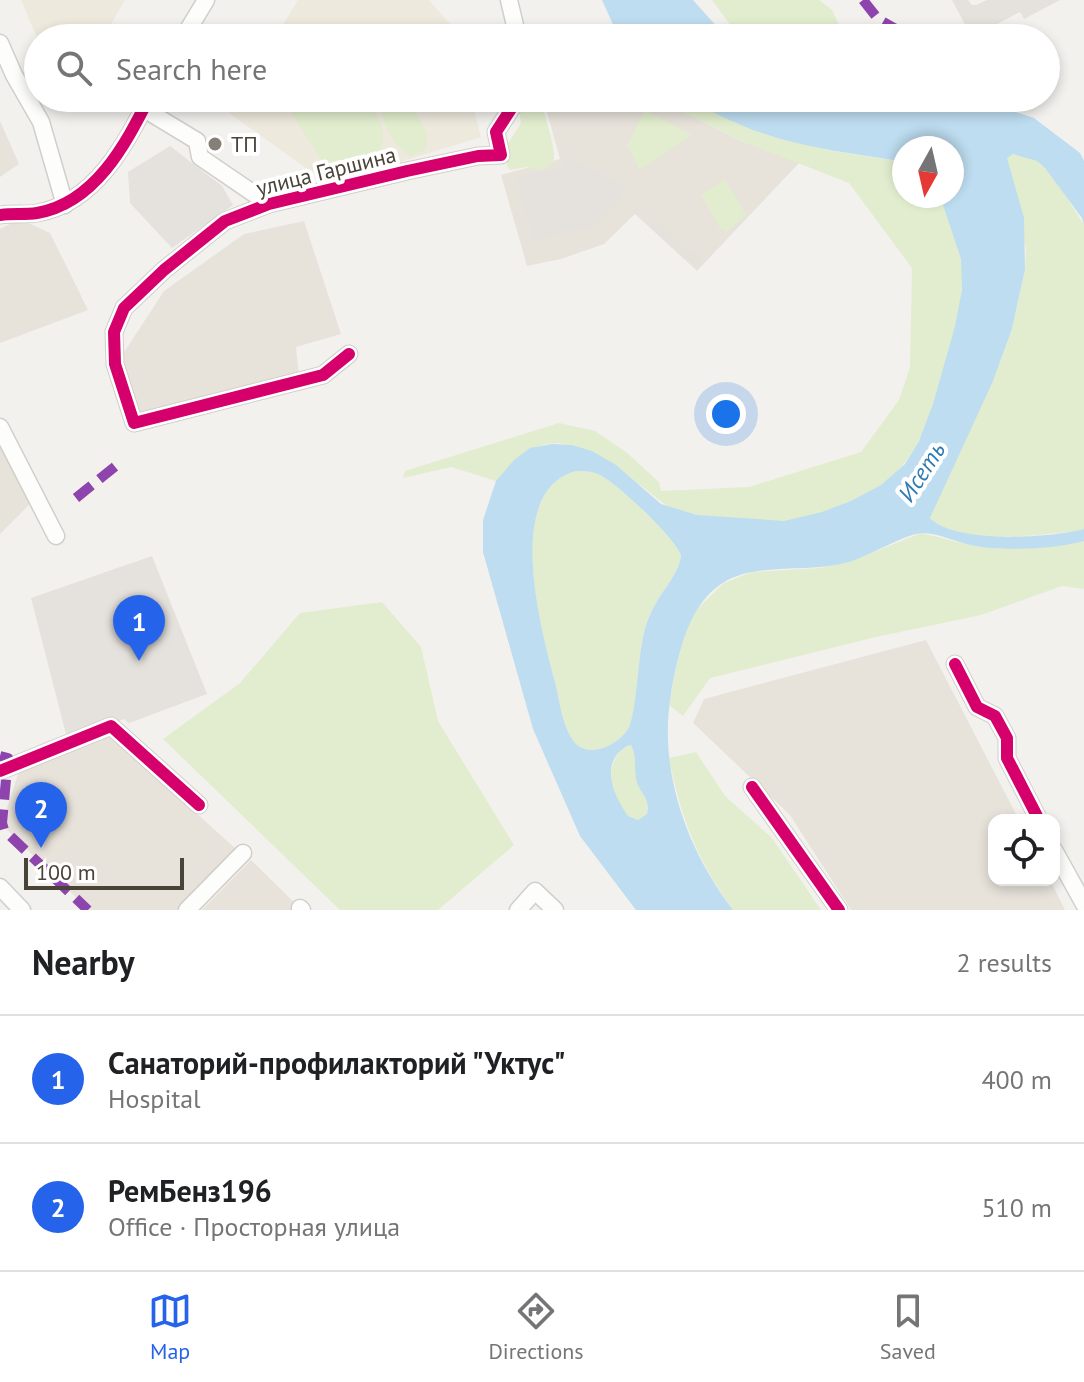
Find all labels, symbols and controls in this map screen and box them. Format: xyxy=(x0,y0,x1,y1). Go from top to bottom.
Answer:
search box xyxy=(24,24,1060,112)
icon: search xyxy=(52,46,96,90)
text: Search here xyxy=(116,49,267,88)
place label: ТП xyxy=(231,130,258,158)
marker: ТП xyxy=(206,135,224,153)
north arrow xyxy=(892,136,964,208)
street label: улица Гаршина xyxy=(253,140,399,202)
your location xyxy=(706,394,746,434)
water label: Исеть xyxy=(891,436,952,507)
pin: 1 xyxy=(113,595,165,661)
pin: 2 xyxy=(15,782,67,848)
map controls xyxy=(988,814,1060,886)
button: locate xyxy=(988,814,1060,886)
scale bar xyxy=(24,854,184,890)
text: 100 m xyxy=(36,858,96,886)
text: Nearby xyxy=(32,940,134,984)
text: 2 results xyxy=(957,946,1052,979)
text: Санаторий-профилакторий "Уктус" xyxy=(108,1043,566,1082)
text: 1 xyxy=(51,1063,65,1096)
text: 400 m xyxy=(981,1063,1052,1096)
text: Hospital xyxy=(108,1082,201,1115)
text: РемБенз196 xyxy=(108,1171,272,1210)
text: 2 xyxy=(51,1191,65,1224)
text: 510 m xyxy=(981,1191,1052,1224)
text: Office · Просторная улица xyxy=(108,1210,400,1243)
tab: Map xyxy=(148,1289,192,1365)
tab: Directions xyxy=(488,1289,584,1365)
tab: Saved xyxy=(880,1289,936,1365)

